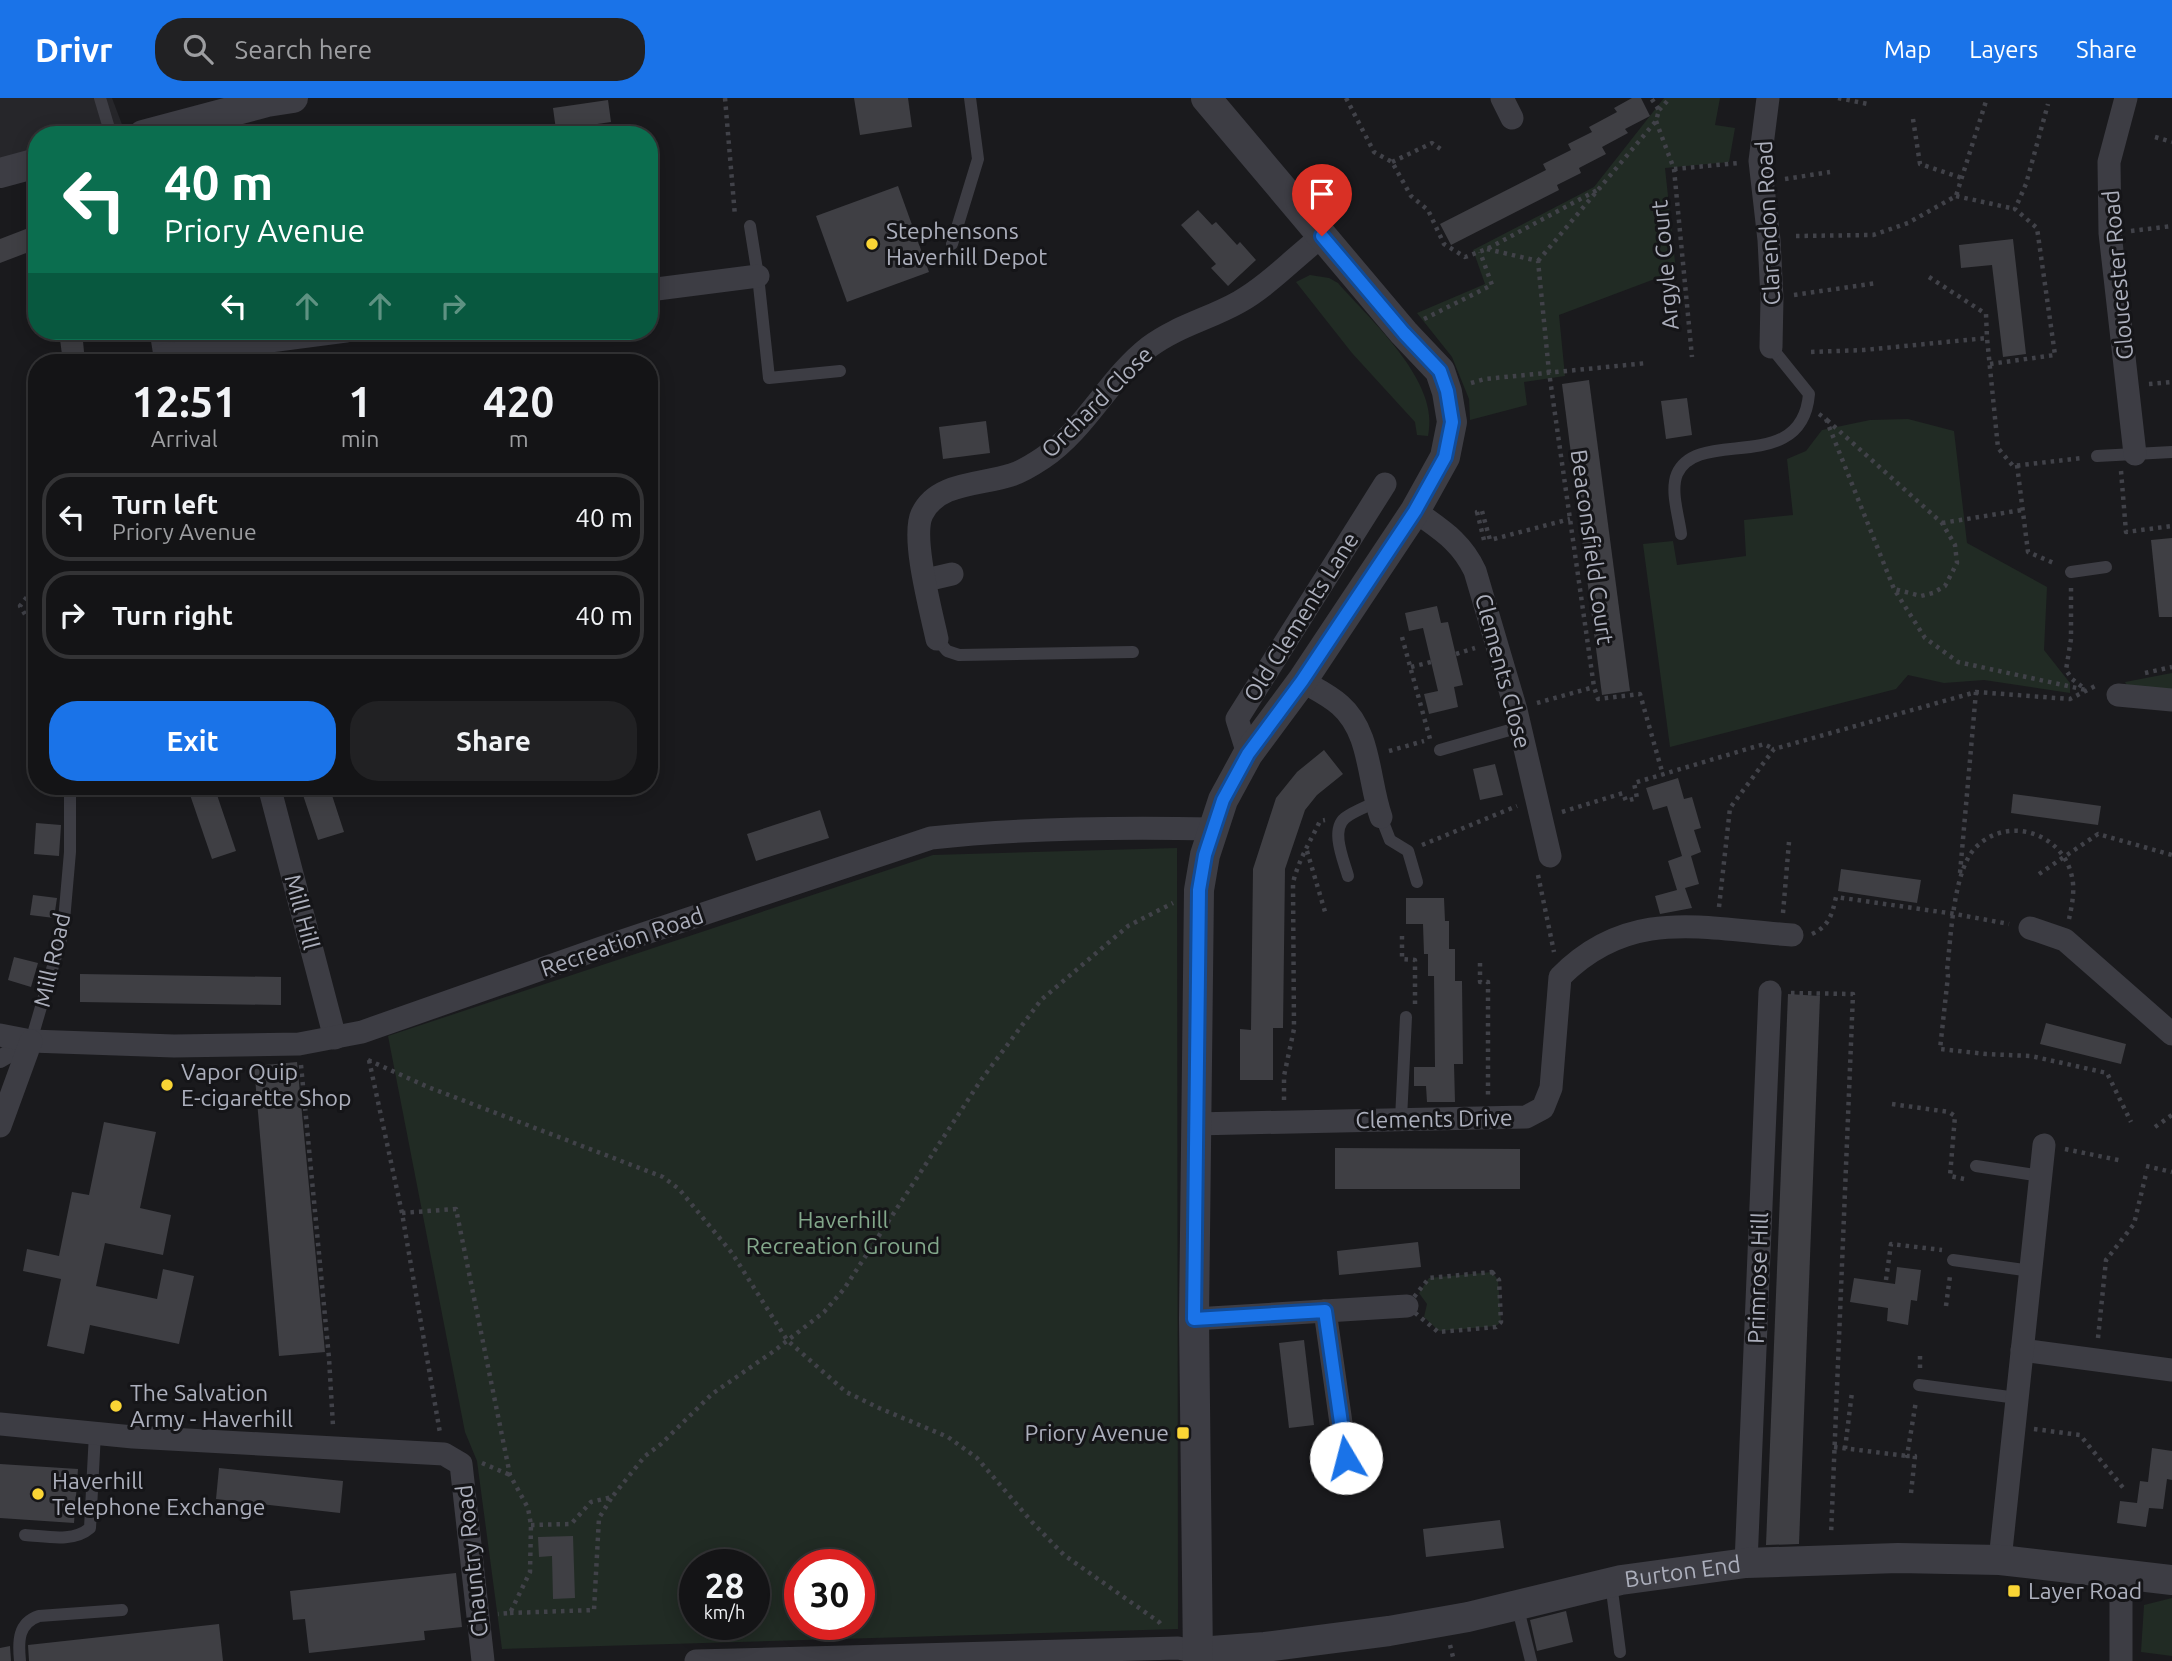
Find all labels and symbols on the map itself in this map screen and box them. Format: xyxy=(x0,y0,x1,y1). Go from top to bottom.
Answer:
street label: Clarendon Road xyxy=(1751,140,1784,306)
pin xyxy=(1292,164,1352,236)
street label: Gloucester Road xyxy=(2098,189,2137,361)
street label: Argyle Court xyxy=(1646,199,1683,331)
place label: Stephensons Haverhill Depot xyxy=(886,218,1047,269)
marker: Stephensons Haverhill Depot xyxy=(864,236,880,252)
street label: Orchard Close xyxy=(1036,341,1157,462)
street label: Beaconsfield Court xyxy=(1566,448,1619,646)
street label: Old Clements Lane xyxy=(1238,528,1363,706)
street label: Clements Close xyxy=(1471,591,1536,751)
street label: Mill Hill xyxy=(280,872,324,952)
street label: Recreation Road xyxy=(537,902,706,981)
street label: Mill Road xyxy=(29,910,74,1009)
place label: Vapor Quip E-cigarette Shop xyxy=(181,1059,351,1110)
marker: Vapor Quip E-cigarette Shop xyxy=(159,1077,175,1093)
street label: Clements Drive xyxy=(1355,1105,1513,1132)
park label: Haverhill Recreation Ground xyxy=(746,1207,940,1258)
street label: Primrose Hill xyxy=(1743,1212,1772,1344)
place label: The Salvation Army - Haverhill xyxy=(130,1380,293,1431)
marker: The Salvation Army - Haverhill xyxy=(108,1398,124,1414)
place label: Priory Avenue xyxy=(1024,1420,1169,1445)
position arrow xyxy=(1309,1421,1383,1495)
marker: Priory Avenue xyxy=(1175,1425,1191,1441)
place label: Haverhill Telephone Exchange xyxy=(52,1468,265,1519)
street label: Chauntry Road xyxy=(451,1484,492,1638)
marker: Haverhill Telephone Exchange xyxy=(30,1486,46,1502)
speed limit sign: 30 xyxy=(784,1549,875,1640)
street label: Burton End xyxy=(1623,1551,1742,1591)
place label: Layer Road xyxy=(2028,1578,2142,1603)
marker: Layer Road xyxy=(2006,1583,2022,1599)

